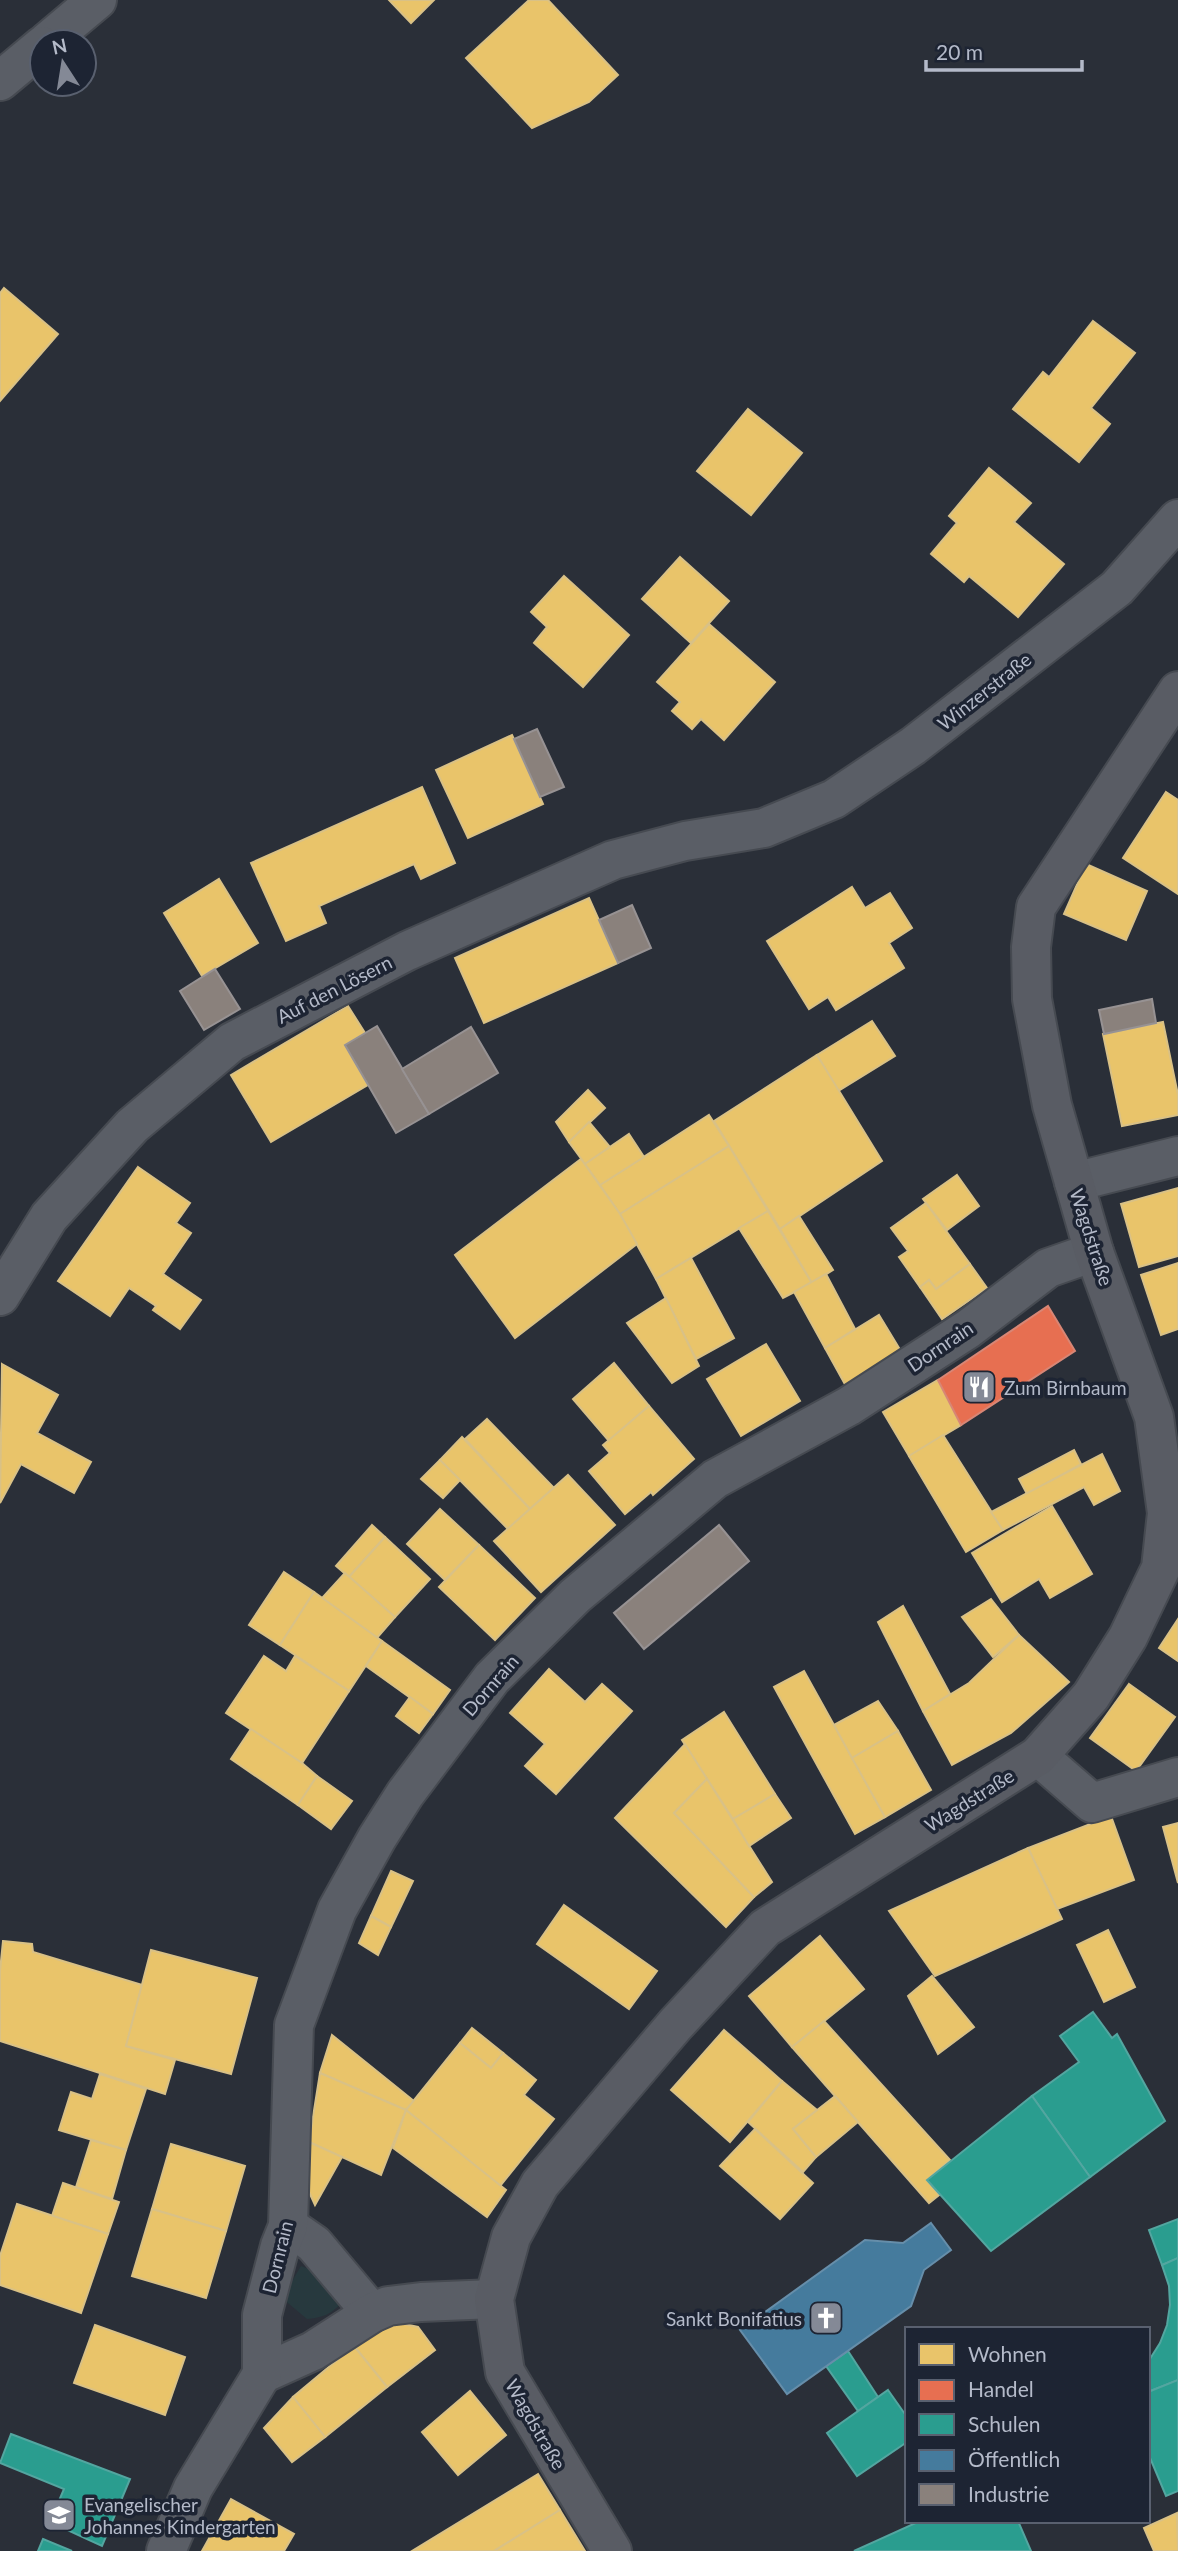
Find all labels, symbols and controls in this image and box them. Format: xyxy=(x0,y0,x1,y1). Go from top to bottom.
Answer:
north arrow xyxy=(28,28,98,98)
scale bar xyxy=(926,28,1082,72)
text: N xyxy=(50,33,69,59)
text: 20 m xyxy=(936,39,983,64)
street label: Winzerstraße xyxy=(933,647,1035,735)
street label: Auf den Lösern xyxy=(273,950,395,1028)
street label: Wagdstraße xyxy=(1065,1186,1119,1288)
street label: Dornrain xyxy=(903,1316,977,1376)
restaurant icon: Zum Birnbaum xyxy=(960,1368,998,1406)
place label: Zum Birnbaum xyxy=(1004,1376,1127,1399)
street label: Dornrain xyxy=(457,1650,523,1720)
street label: Wagdstraße xyxy=(920,1764,1018,1836)
street label: Dornrain xyxy=(257,2218,297,2296)
church icon: Sankt Bonifatius xyxy=(807,2299,845,2337)
place label: Sankt Bonifatius xyxy=(666,2307,802,2330)
legend xyxy=(905,2327,1150,2523)
text: Wohnen xyxy=(968,2341,1047,2366)
street label: Wagdstraße xyxy=(501,2375,571,2473)
text: Handel xyxy=(968,2376,1034,2401)
text: Schulen xyxy=(968,2411,1041,2436)
text: Öffentlich xyxy=(968,2446,1060,2471)
text: Industrie xyxy=(968,2481,1049,2506)
place label: Evangelischer Johannes Kindergarten xyxy=(84,2493,276,2538)
school or university icon: Evangelischer Johannes Kindergarten xyxy=(40,2496,78,2534)

